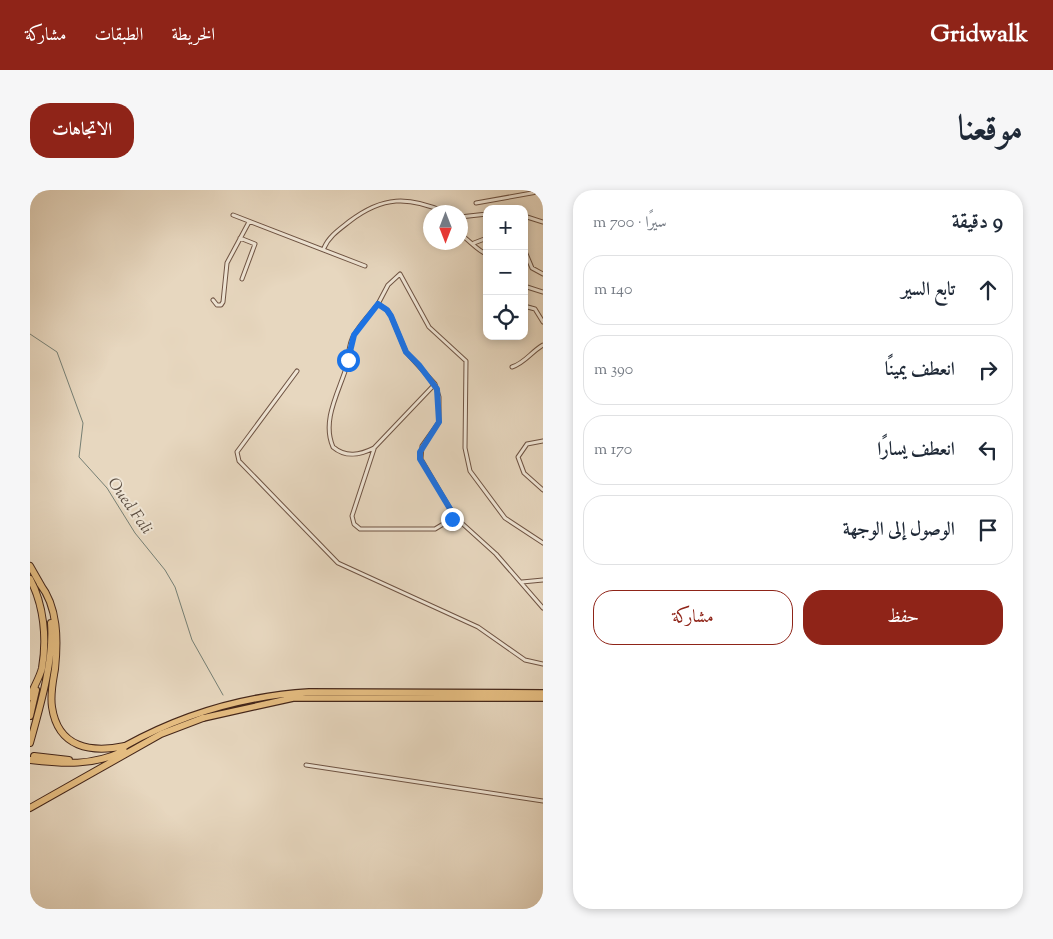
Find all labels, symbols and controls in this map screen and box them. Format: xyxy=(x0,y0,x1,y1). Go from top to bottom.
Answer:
text: Gridwalk xyxy=(930,18,1028,52)
text: مشاركة xyxy=(25,23,66,49)
text: الطبقات xyxy=(94,23,143,49)
text: الخريطة xyxy=(171,23,215,49)
button: الاتجاهات xyxy=(30,103,134,158)
text: موقعنا xyxy=(958,105,1023,156)
north arrow xyxy=(423,205,468,250)
map controls xyxy=(483,205,528,340)
button: + xyxy=(483,205,528,250)
text: 9 دقيقة xyxy=(952,208,1003,238)
text: سيرًا · 700 m xyxy=(593,212,667,235)
button: − xyxy=(483,250,528,295)
icon: ahead xyxy=(974,276,1002,304)
text: تابع السير xyxy=(901,277,955,304)
text: 140 m xyxy=(594,279,632,302)
button: locate xyxy=(483,295,528,340)
route start xyxy=(337,349,360,372)
icon: right xyxy=(974,356,1002,384)
text: انعطف يمينًا xyxy=(885,357,955,384)
text: 390 m xyxy=(594,359,633,382)
icon: left xyxy=(974,436,1002,464)
text: انعطف يسارًا xyxy=(877,437,955,464)
text: 170 m xyxy=(594,439,632,462)
water label: Oued Fali xyxy=(101,473,157,539)
route end xyxy=(441,508,464,531)
icon: arrive xyxy=(974,516,1002,544)
text: الوصول إلى الوجهة xyxy=(843,517,955,544)
button: مشاركة xyxy=(593,590,793,645)
button: حفظ xyxy=(803,590,1003,645)

